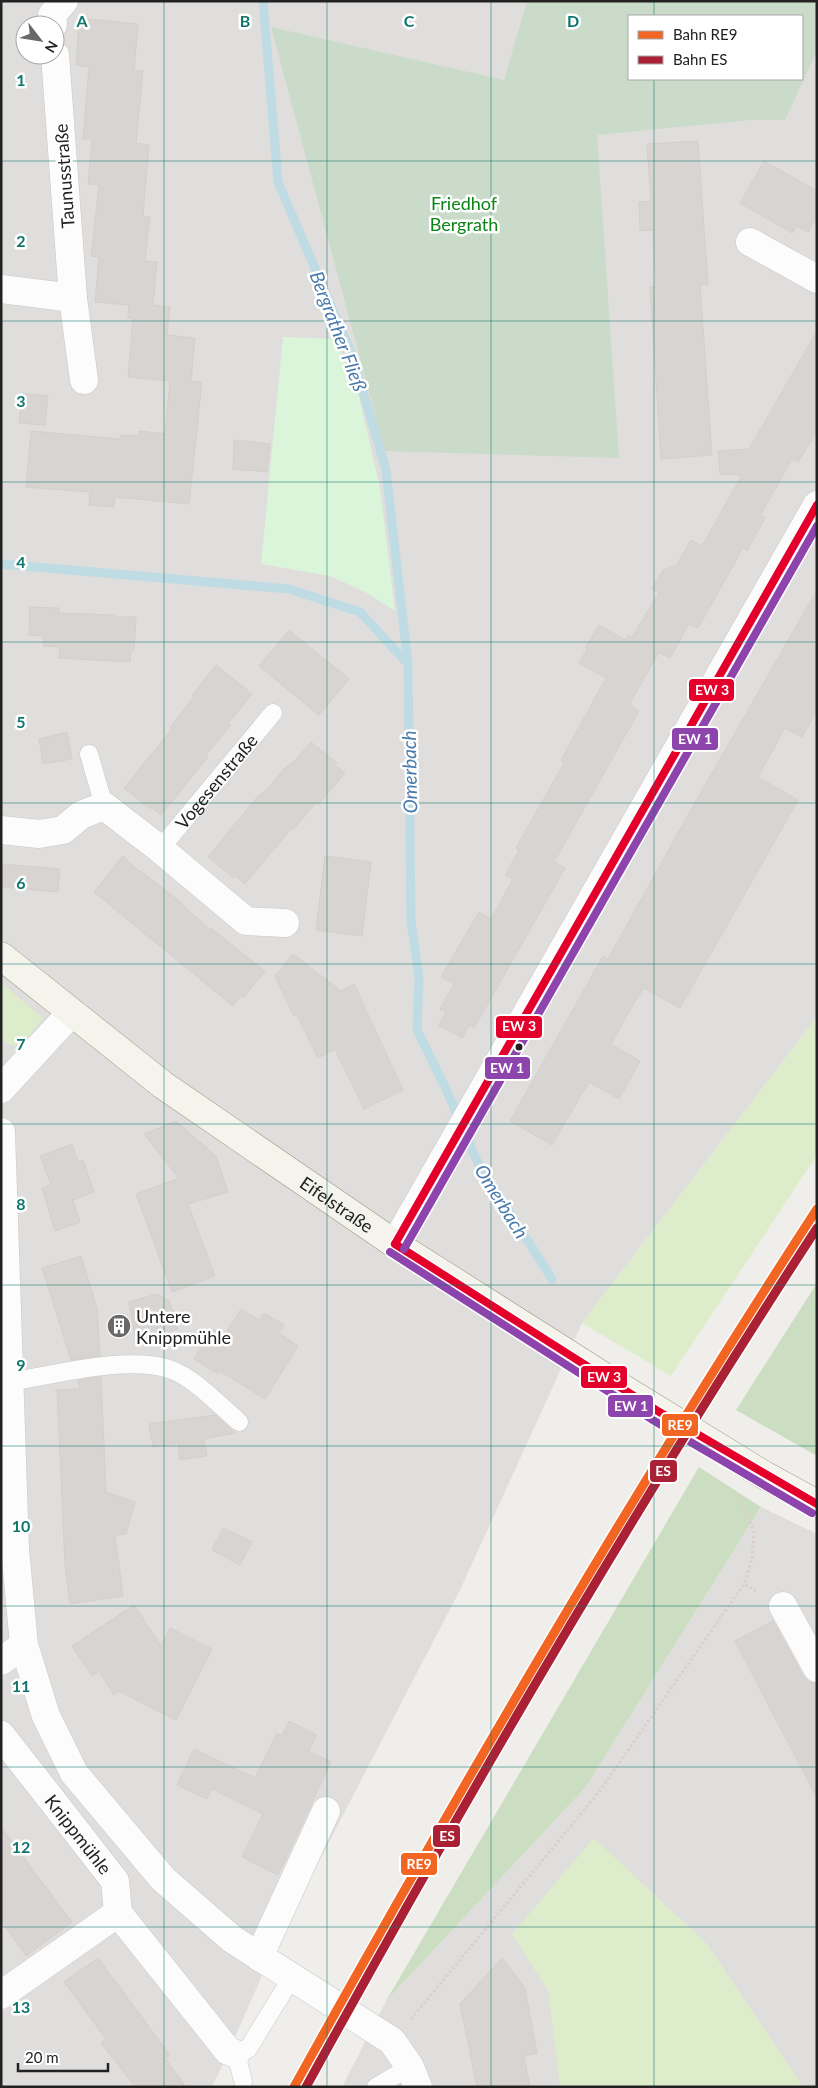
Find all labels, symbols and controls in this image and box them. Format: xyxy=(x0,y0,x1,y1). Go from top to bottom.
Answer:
text: A xyxy=(75,11,88,30)
text: B xyxy=(240,11,250,30)
text: C xyxy=(404,11,415,30)
text: D xyxy=(567,11,579,30)
north arrow xyxy=(15,15,65,65)
legend xyxy=(628,15,803,80)
text: Bahn RE9 xyxy=(673,25,737,43)
text: N xyxy=(42,38,62,56)
text: Bahn ES xyxy=(673,50,727,68)
text: 1 xyxy=(16,70,26,89)
street label: Taunusstraße xyxy=(49,123,79,229)
park label: Friedhof Bergrath xyxy=(430,192,498,235)
text: 2 xyxy=(16,231,26,250)
water label: Bergrather Fließ xyxy=(306,268,372,394)
text: 3 xyxy=(16,391,26,410)
text: 4 xyxy=(16,552,26,571)
line badge: EW 3 xyxy=(688,678,735,702)
text: EW 3 xyxy=(695,681,729,698)
text: 5 xyxy=(16,712,26,731)
line badge: EW 1 xyxy=(671,727,719,751)
street label: Vogesenstraße xyxy=(170,729,262,833)
water label: Omerbach xyxy=(397,730,421,814)
text: EW 1 xyxy=(678,730,712,747)
text: 6 xyxy=(16,873,26,892)
line badge: EW 3 xyxy=(495,1015,543,1039)
text: EW 3 xyxy=(502,1017,536,1034)
text: 7 xyxy=(16,1034,26,1053)
unlabelled marker xyxy=(514,1042,524,1052)
line badge: EW 1 xyxy=(484,1056,531,1080)
text: EW 1 xyxy=(490,1059,524,1076)
water label: Omerbach xyxy=(470,1160,534,1242)
street label: Eifelstraße xyxy=(296,1171,378,1237)
text: 8 xyxy=(16,1194,26,1213)
place label: Untere Knippmühle xyxy=(136,1305,231,1348)
building icon: Untere Knippmühle xyxy=(106,1313,132,1339)
text: 9 xyxy=(16,1355,26,1374)
line badge: EW 3 xyxy=(580,1365,628,1389)
text: EW 3 xyxy=(587,1368,621,1385)
line badge: EW 1 xyxy=(607,1394,654,1418)
text: EW 1 xyxy=(614,1397,648,1414)
line badge: RE9 xyxy=(661,1413,699,1437)
text: RE9 xyxy=(667,1416,693,1433)
line badge: ES xyxy=(649,1459,678,1483)
text: ES xyxy=(655,1462,671,1479)
text: 10 xyxy=(12,1516,30,1535)
text: 11 xyxy=(12,1676,30,1695)
street label: Knippmühle xyxy=(41,1790,117,1879)
line badge: ES xyxy=(432,1824,461,1848)
text: ES xyxy=(439,1827,455,1844)
text: 12 xyxy=(12,1837,30,1856)
line badge: RE9 xyxy=(400,1852,438,1876)
text: RE9 xyxy=(406,1855,432,1872)
text: 13 xyxy=(12,1997,30,2016)
scale bar xyxy=(18,2040,108,2072)
text: 20 m xyxy=(25,2048,59,2066)

